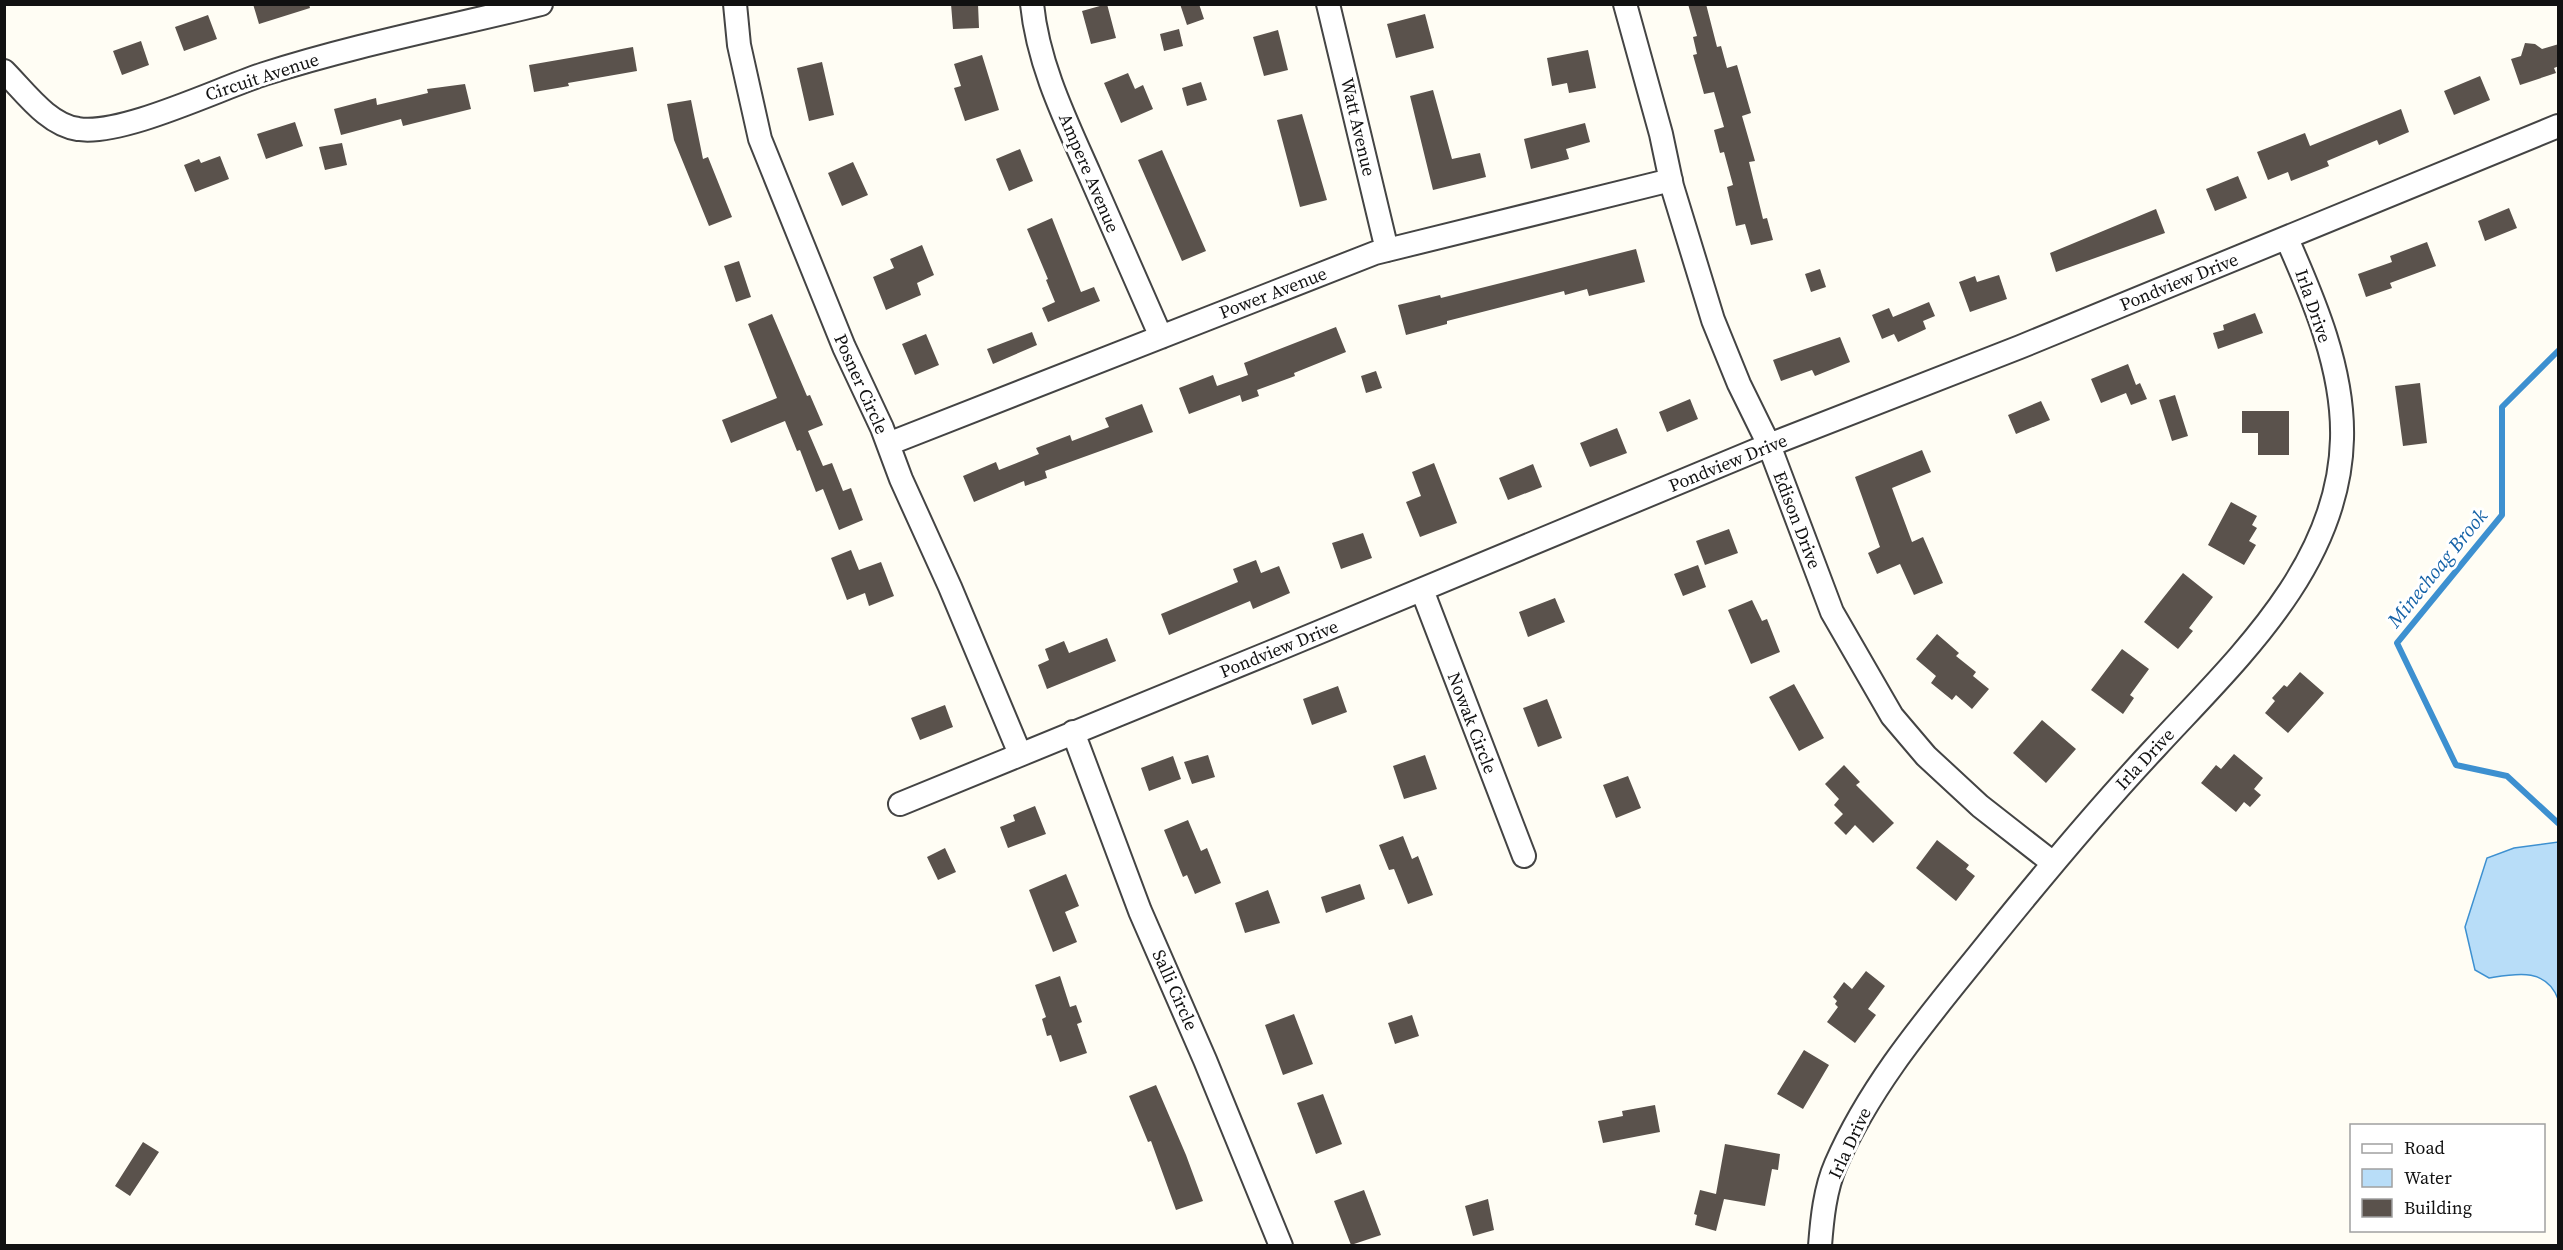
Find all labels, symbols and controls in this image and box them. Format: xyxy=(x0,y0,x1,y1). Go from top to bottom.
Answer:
street label: Circuit Avenue xyxy=(202,46,322,107)
street label: Watt Avenue xyxy=(1335,75,1382,179)
street label: Ampere Avenue xyxy=(1053,109,1126,236)
street label: Pondview Drive xyxy=(2116,246,2242,317)
street label: Power Avenue xyxy=(1215,261,1330,325)
street label: Irla Drive xyxy=(2289,266,2338,346)
street label: Posner Circle xyxy=(828,330,895,438)
street label: Pondview Drive xyxy=(1665,427,1791,498)
street label: Edison Drive xyxy=(1767,467,1828,572)
water label: Minechoag Brook xyxy=(2380,502,2494,634)
street label: Pondview Drive xyxy=(1216,613,1342,684)
street label: Nowak Circle xyxy=(1442,668,1503,777)
street label: Irla Drive xyxy=(2110,722,2180,795)
street label: Salli Circle xyxy=(1147,945,1204,1034)
street label: Irla Drive xyxy=(1822,1103,1877,1183)
legend xyxy=(2350,1124,2545,1232)
text: Road xyxy=(2404,1135,2445,1160)
text: Water xyxy=(2404,1165,2452,1190)
text: Building xyxy=(2404,1195,2472,1220)

